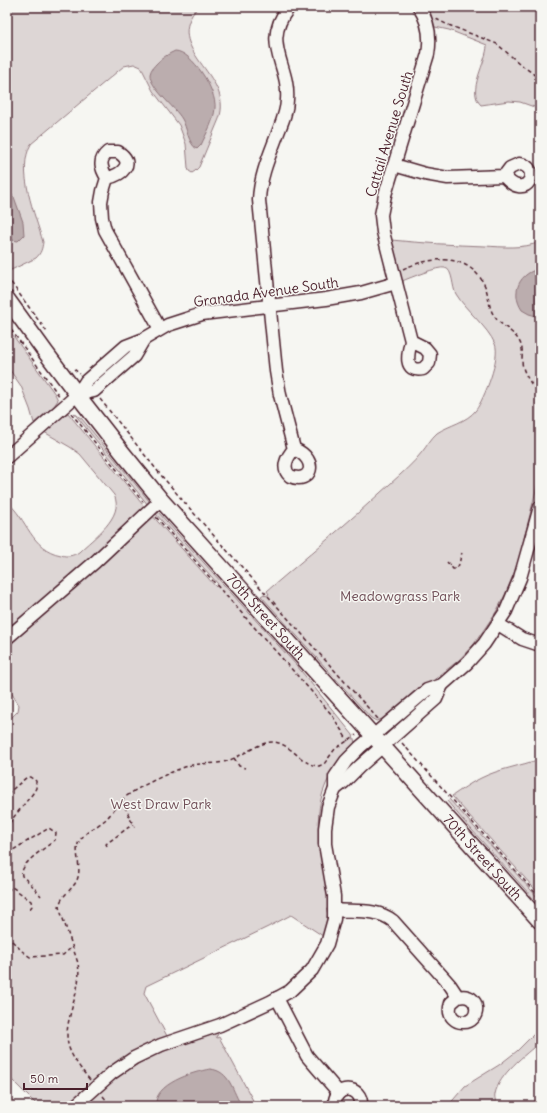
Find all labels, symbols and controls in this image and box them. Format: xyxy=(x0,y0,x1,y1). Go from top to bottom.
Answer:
street label: Cattail Avenue South xyxy=(361,69,417,199)
street label: Granada Avenue South xyxy=(192,273,340,311)
street label: 70th Street South xyxy=(223,570,309,663)
park label: Meadowgrass Park xyxy=(340,587,460,605)
park label: West Draw Park xyxy=(111,795,211,813)
street label: 70th Street South xyxy=(439,811,526,904)
scale bar xyxy=(24,1065,87,1091)
text: 50 m xyxy=(30,1071,59,1086)

